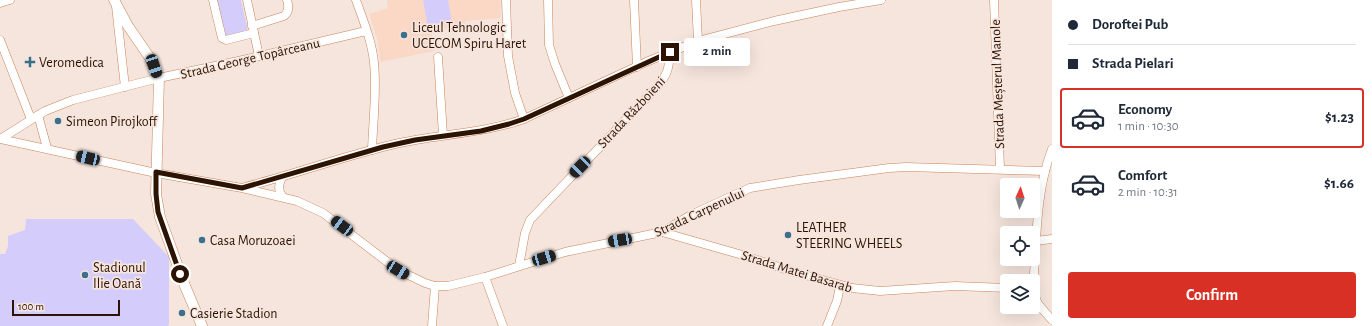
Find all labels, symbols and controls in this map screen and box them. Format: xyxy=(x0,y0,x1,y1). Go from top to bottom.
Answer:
text: Doroftei Pub xyxy=(1092,17,1168,32)
street label: Strada Meșterul Manole xyxy=(989,19,1008,149)
place label: Liceul Tehnologic UCECOM Spiru Haret xyxy=(412,21,527,51)
marker: Liceul Tehnologic UCECOM Spiru Haret xyxy=(399,30,409,40)
street label: Strada George Topârceanu xyxy=(179,36,321,82)
callout: 2 min xyxy=(684,38,750,66)
route end xyxy=(661,43,679,61)
text: 2 min xyxy=(703,45,731,58)
car xyxy=(144,53,164,79)
marker: Veromedica xyxy=(24,56,36,68)
place label: Veromedica xyxy=(39,56,105,70)
text: Strada Pielari xyxy=(1092,56,1174,71)
street label: Strada Războieni xyxy=(595,74,668,151)
icon: car xyxy=(1070,100,1106,136)
text: Economy xyxy=(1118,102,1172,117)
text: $1.23 xyxy=(1325,110,1354,125)
place label: Simeon Pirojkoff xyxy=(66,115,158,129)
marker: Simeon Pirojkoff xyxy=(53,116,63,126)
text: 1 min · 10:30 xyxy=(1118,120,1179,133)
car xyxy=(75,149,101,167)
car xyxy=(567,154,593,180)
icon: car xyxy=(1070,166,1106,202)
text: Comfort xyxy=(1118,168,1167,183)
text: $1.66 xyxy=(1324,176,1354,191)
north arrow xyxy=(1000,178,1040,218)
map controls xyxy=(1000,178,1040,314)
street label: Strada Carpenului xyxy=(652,186,747,240)
text: 2 min · 10:31 xyxy=(1118,186,1178,199)
car xyxy=(329,214,355,238)
place label: LEATHER STEERING WHEELS xyxy=(796,221,902,251)
button: locate xyxy=(1000,226,1040,266)
marker: LEATHER STEERING WHEELS xyxy=(783,230,793,240)
car xyxy=(607,232,633,248)
place label: Casa Moruzoaei xyxy=(210,234,296,248)
marker: Casa Moruzoaei xyxy=(197,235,207,245)
street label: Strada Matei Basarab xyxy=(740,248,854,296)
car xyxy=(531,249,557,267)
car xyxy=(385,259,411,281)
place label: Stadionul Ilie Oană xyxy=(93,261,146,291)
route start xyxy=(171,265,189,283)
marker: Stadionul Ilie Oană xyxy=(80,270,90,280)
button: Confirm xyxy=(1068,272,1356,318)
button: layers xyxy=(1000,274,1040,314)
scale bar xyxy=(12,298,120,317)
text: 100 m xyxy=(18,301,44,312)
place label: Casierie Stadion xyxy=(190,307,278,321)
marker: Casierie Stadion xyxy=(177,308,187,318)

